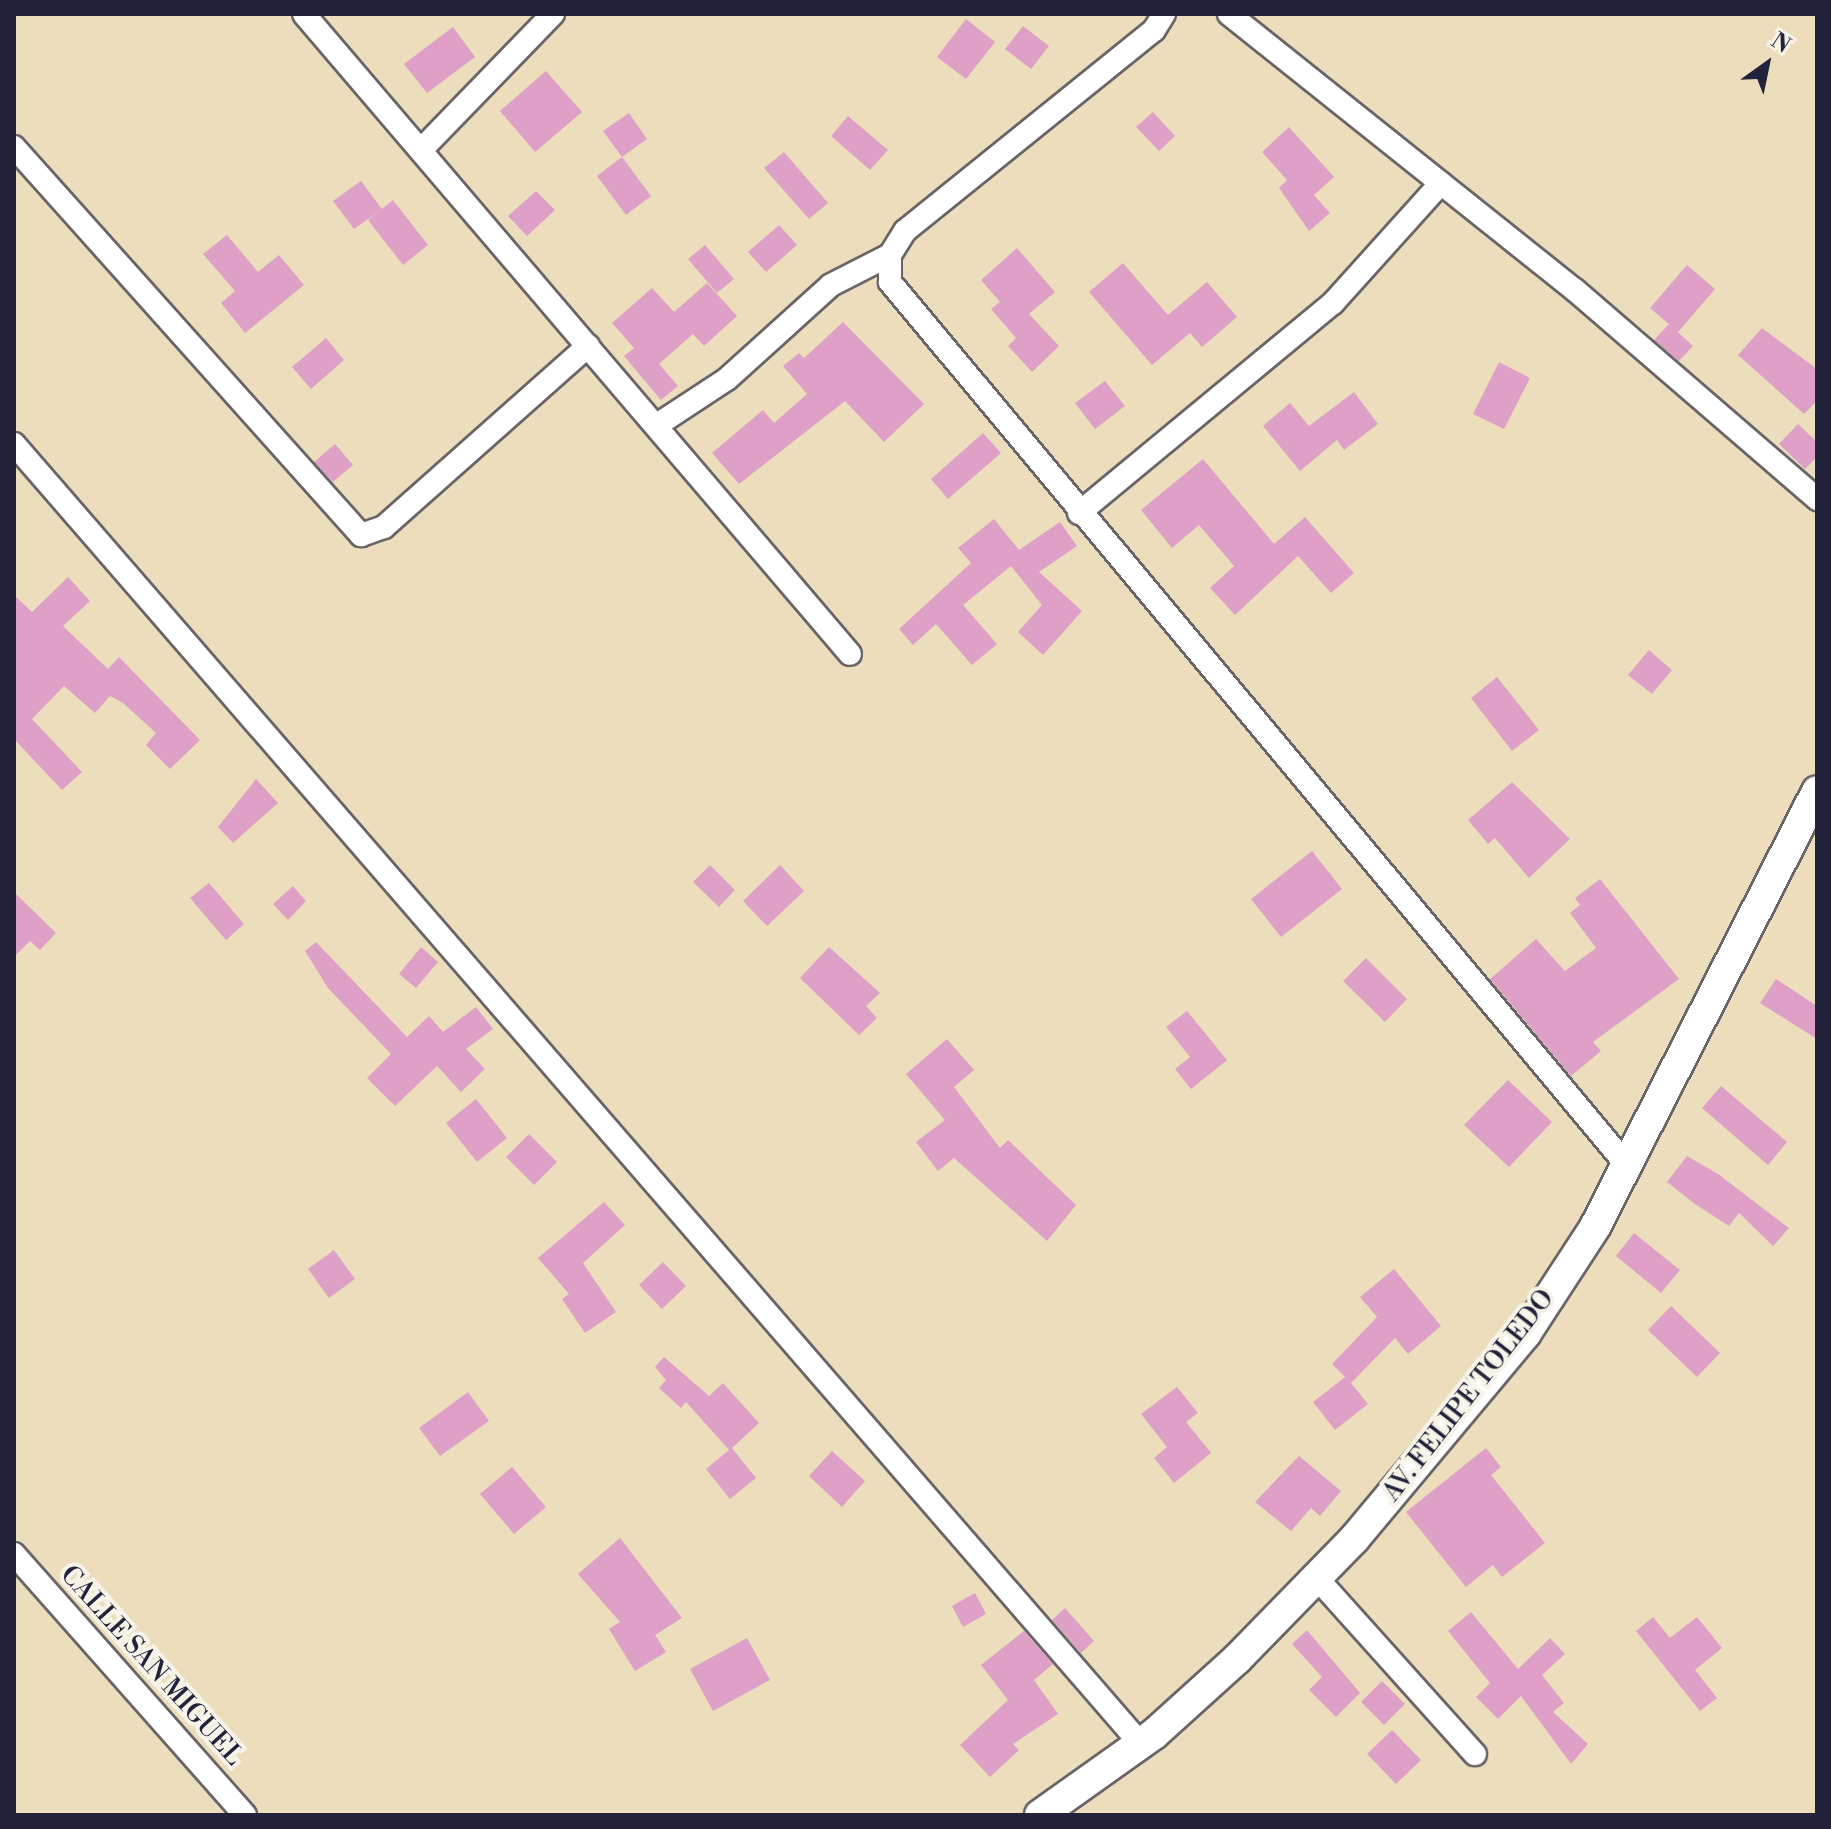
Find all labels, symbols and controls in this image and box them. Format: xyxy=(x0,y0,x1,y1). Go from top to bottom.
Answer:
north arrow xyxy=(1727,24,1807,104)
text: N xyxy=(1766,27,1795,60)
street label: AV. FELIPE TOLEDO xyxy=(1377,1284,1561,1508)
street label: CALLE SAN MIGUEL xyxy=(53,1560,249,1772)

